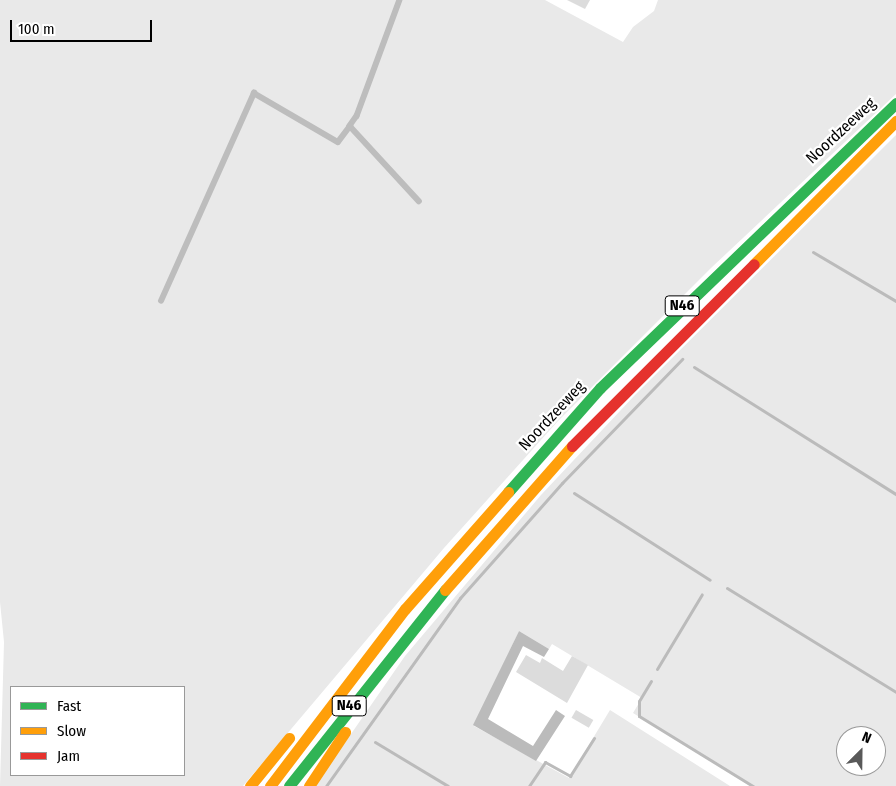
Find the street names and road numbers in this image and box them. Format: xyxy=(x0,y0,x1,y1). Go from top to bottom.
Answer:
street label: Noordzeeweg xyxy=(802,94,880,168)
road number: N46 xyxy=(664,294,700,318)
street label: Noordzeeweg xyxy=(515,377,589,455)
road number: N46 xyxy=(332,694,366,718)

